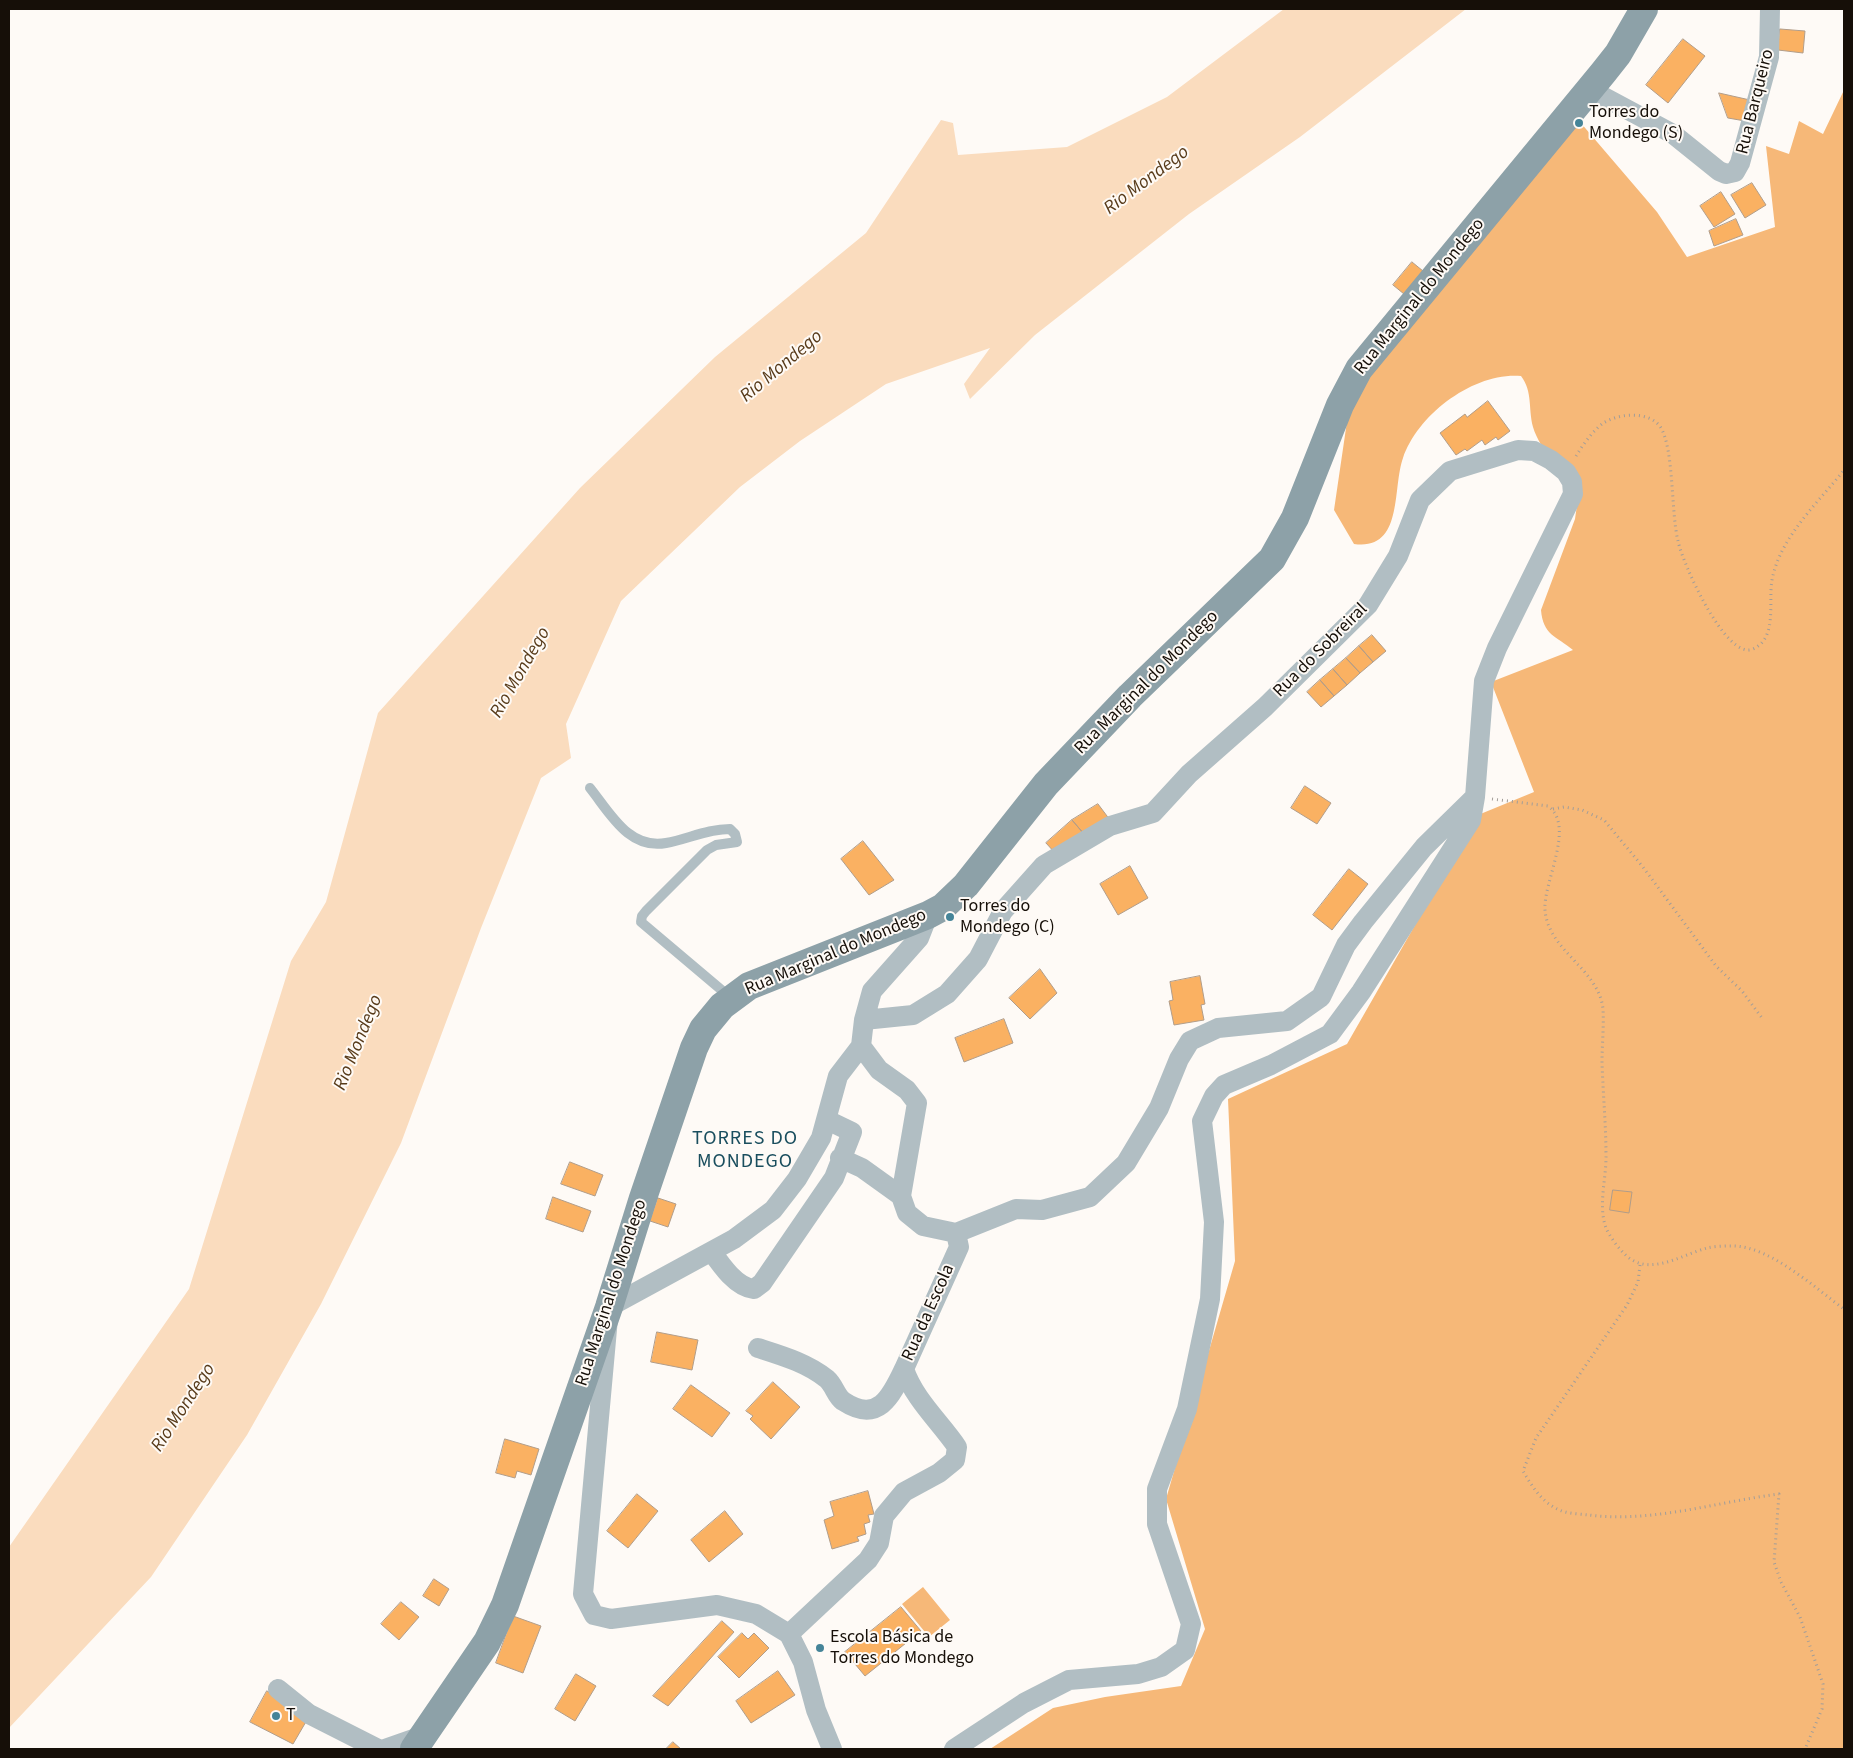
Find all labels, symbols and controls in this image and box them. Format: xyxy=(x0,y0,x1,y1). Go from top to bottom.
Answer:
street label: Rua Barqueiro xyxy=(1733,47,1779,157)
place label: Torres do Mondego (S) xyxy=(1589,102,1683,144)
marker: Torres do Mondego (S) xyxy=(1573,117,1585,129)
water label: Rio Mondego xyxy=(1100,142,1194,220)
street label: Rua Marginal do Mondego xyxy=(1350,214,1490,380)
water label: Rio Mondego xyxy=(736,326,828,408)
street label: Rua do Sobreiral xyxy=(1269,599,1373,703)
street label: Rua Marginal do Mondego xyxy=(1070,606,1224,760)
water label: Rio Mondego xyxy=(486,624,556,722)
place label: Torres do Mondego (C) xyxy=(960,896,1055,939)
street label: Rua Marginal do Mondego xyxy=(742,905,930,1001)
marker: Torres do Mondego (C) xyxy=(944,911,956,923)
water label: Rio Mondego xyxy=(330,992,388,1094)
district label: TORRES DO MONDEGO xyxy=(691,1128,799,1175)
street label: Rua Marginal do Mondego xyxy=(572,1197,652,1389)
street label: Rua da Escola xyxy=(898,1261,960,1365)
water label: Rio Mondego xyxy=(147,1359,221,1457)
place label: Escola Básica de Torres do Mondego xyxy=(830,1627,974,1670)
marker: Escola Básica de Torres do Mondego xyxy=(814,1642,826,1654)
place label: T xyxy=(286,1705,296,1727)
marker: T xyxy=(270,1710,282,1722)

